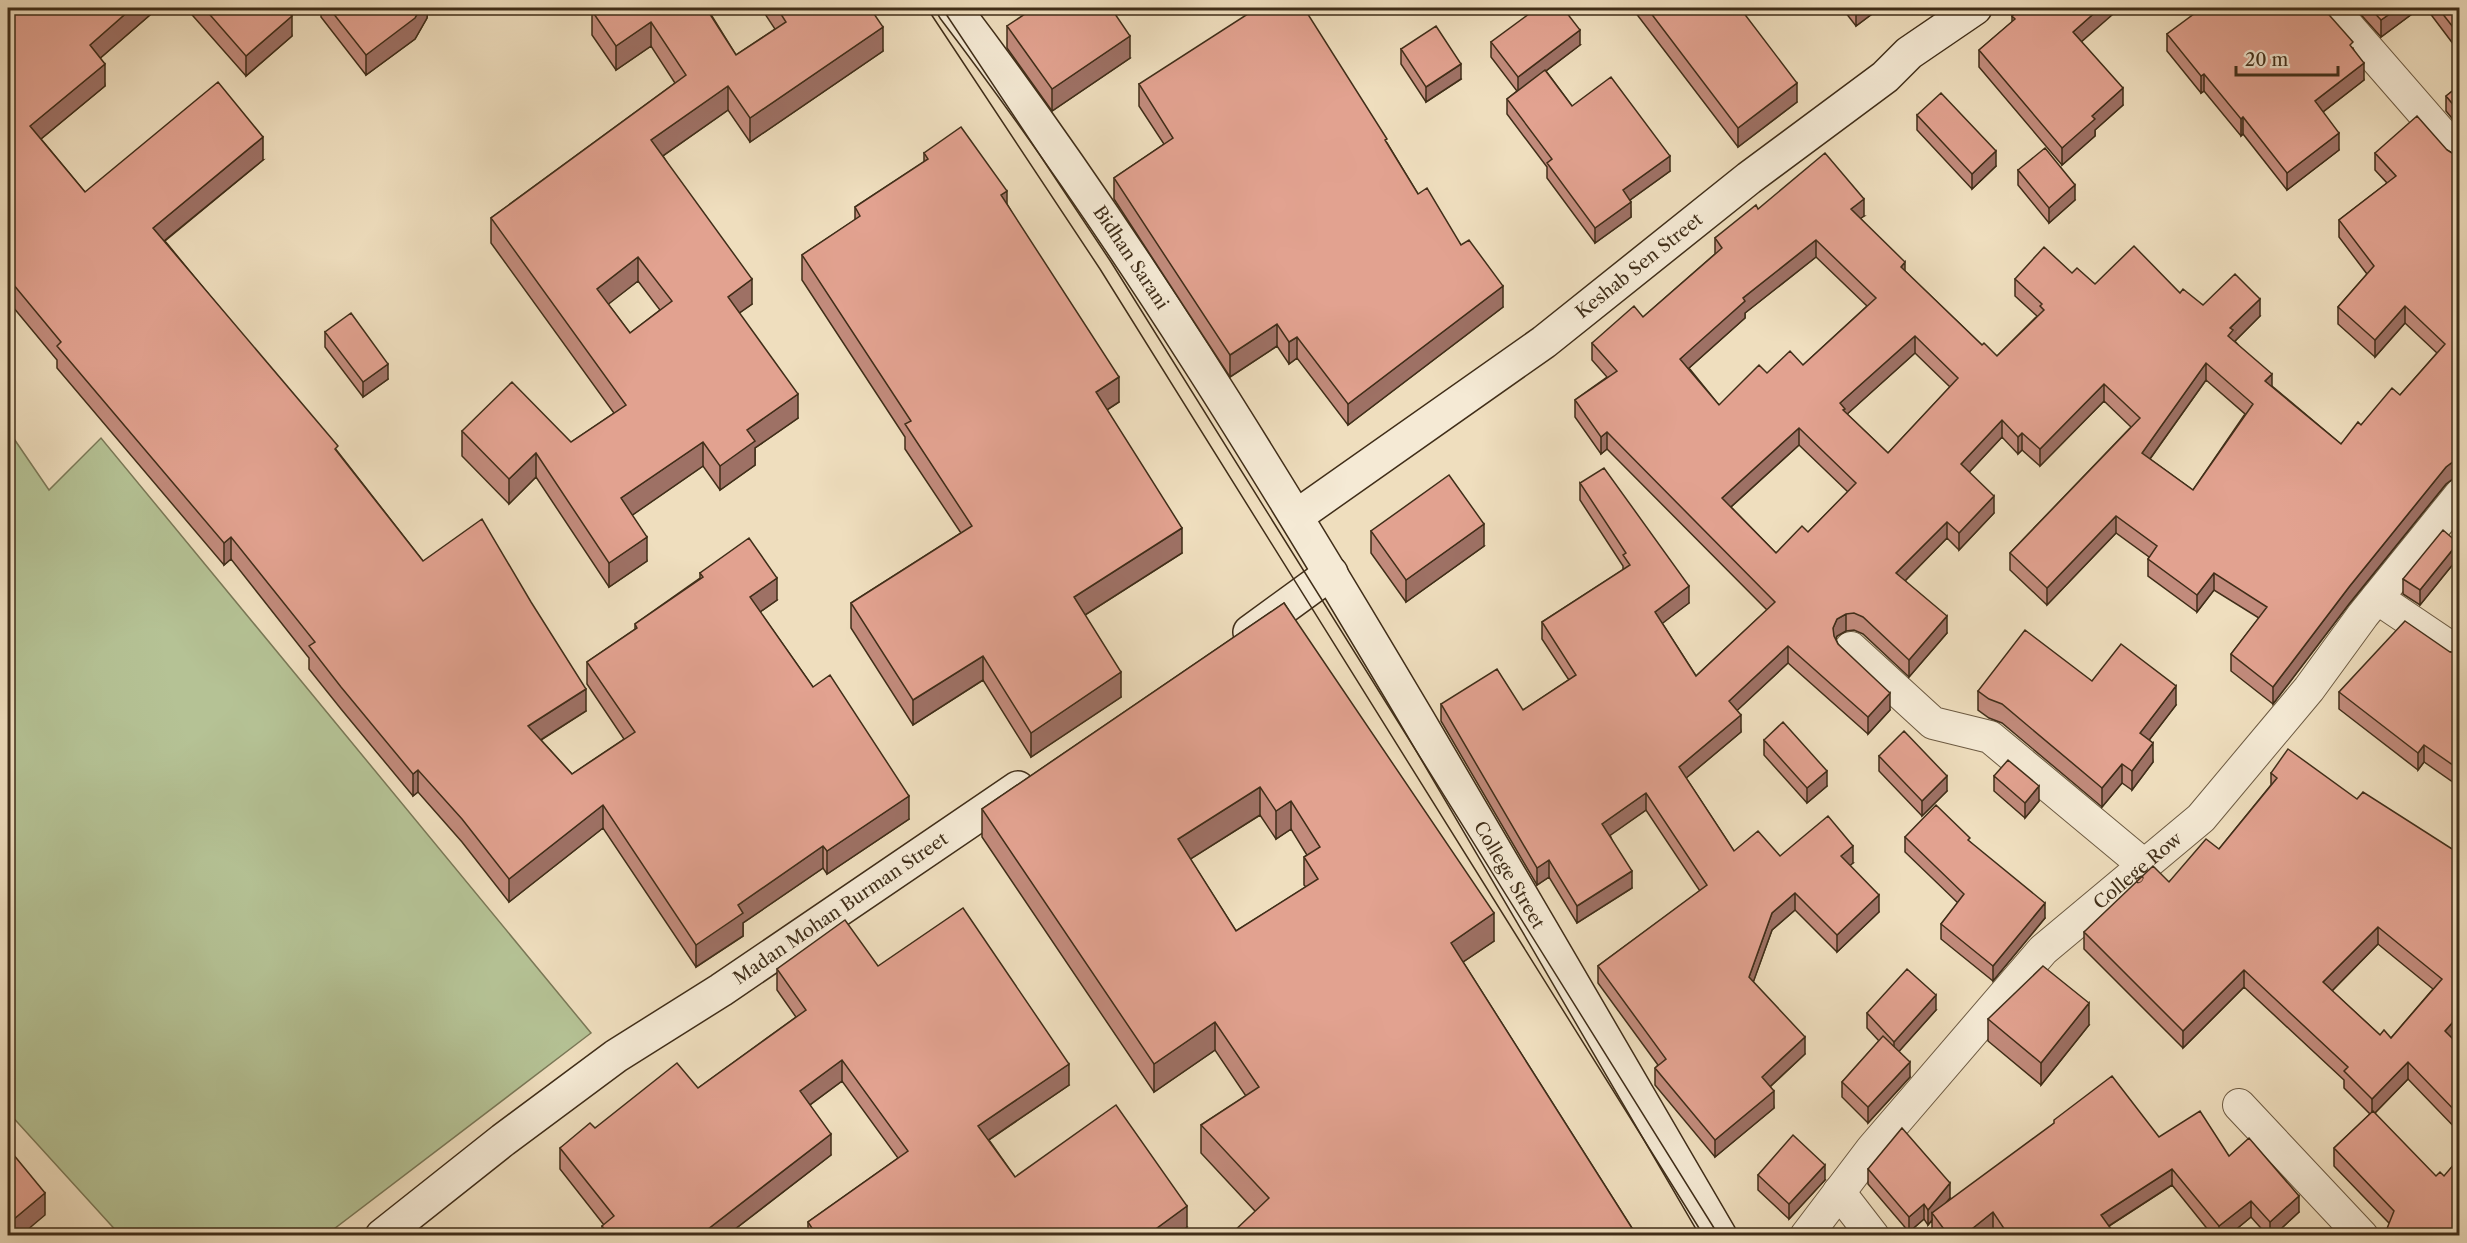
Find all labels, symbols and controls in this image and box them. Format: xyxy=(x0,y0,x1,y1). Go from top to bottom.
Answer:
scale bar xyxy=(2236,39,2338,77)
text: 20 m xyxy=(2245,49,2289,71)
street label: Bidhan Sarani xyxy=(1088,202,1173,314)
street label: Keshab Sen Street xyxy=(1571,208,1707,323)
street label: College Street xyxy=(1469,817,1550,933)
street label: College Row xyxy=(2089,827,2187,914)
street label: Madan Mohan Burman Street xyxy=(729,828,953,989)

